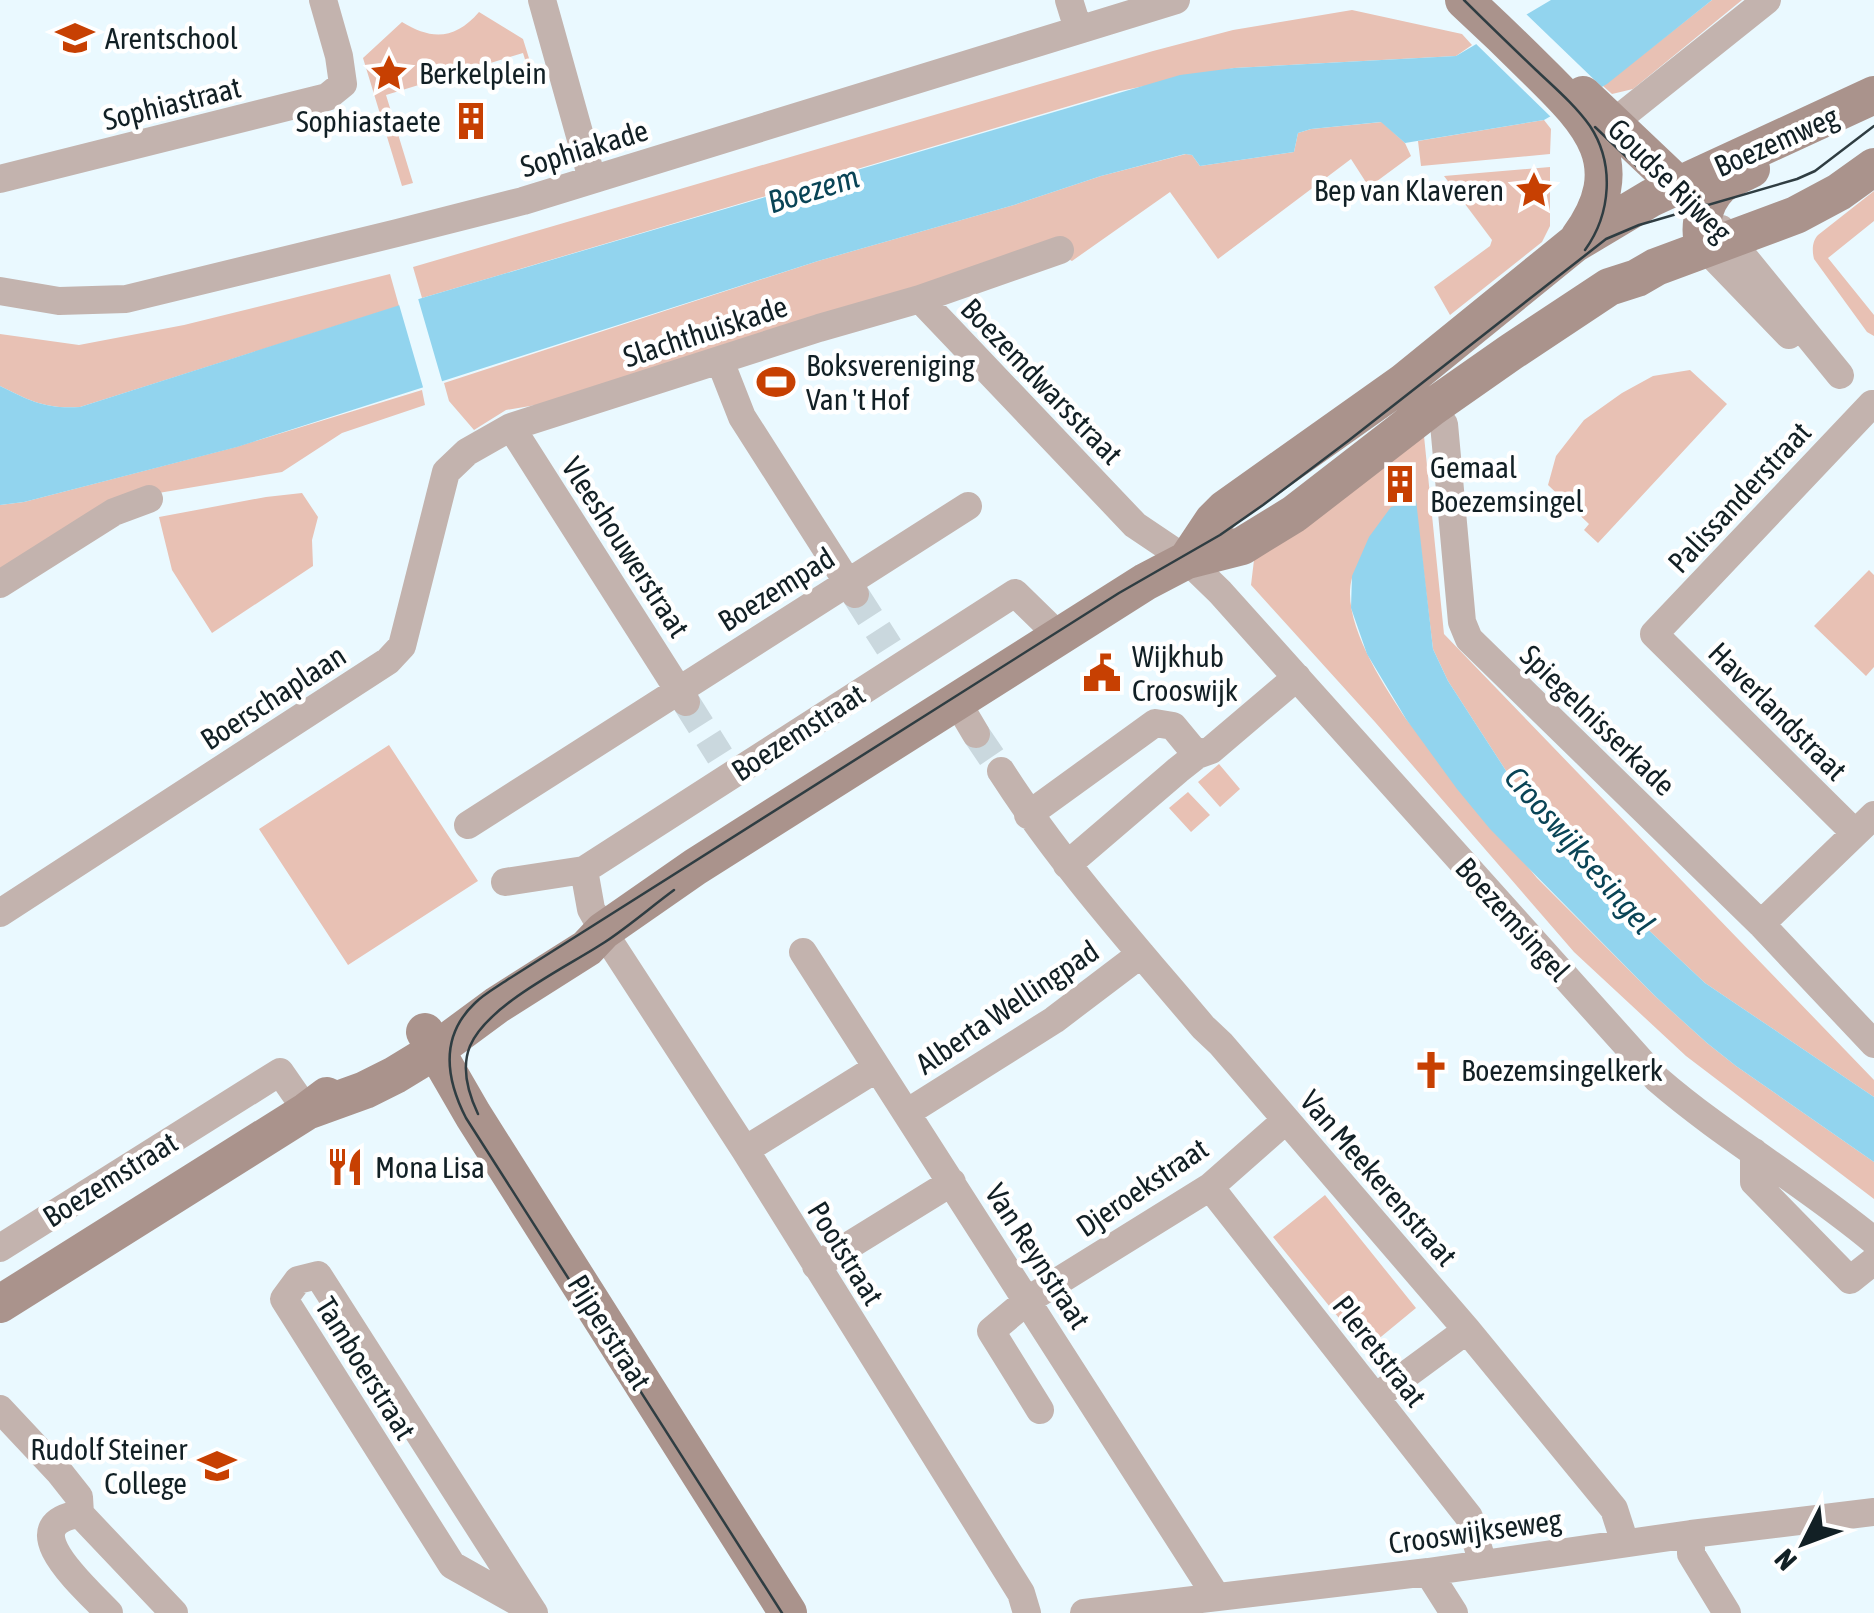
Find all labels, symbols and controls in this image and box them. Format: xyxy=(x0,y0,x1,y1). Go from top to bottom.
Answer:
school or university icon: Arentschool xyxy=(54,17,96,59)
place label: Arentschool xyxy=(105,21,238,55)
place icon: Berkelplein xyxy=(368,52,410,94)
place label: Berkelplein xyxy=(419,56,547,90)
street label: Sophiastraat xyxy=(100,70,244,136)
street label: Boezemweg xyxy=(1709,99,1843,183)
building icon: Sophiastaete xyxy=(450,100,492,142)
place label: Sophiastaete xyxy=(296,104,441,138)
street label: Goudse Rijweg xyxy=(1601,111,1739,249)
street label: Sophiakade xyxy=(516,113,652,183)
water label: Boezem xyxy=(763,158,863,220)
place icon: Bep van Klaveren xyxy=(1513,169,1555,211)
place label: Bep van Klaveren xyxy=(1314,173,1504,207)
street label: Slachthuiskade xyxy=(619,289,791,373)
street label: Boezemdwarsstraat xyxy=(954,291,1130,471)
place label: Boksvereniging Van 't Hof xyxy=(806,348,975,416)
sports icon: Boksvereniging Van 't Hof xyxy=(755,361,797,403)
street label: Palissanderstraat xyxy=(1661,415,1817,579)
place label: Gemaal Boezemsingel xyxy=(1430,450,1584,518)
street label: Vleeshouwerstraat xyxy=(555,451,697,643)
building icon: Gemaal Boezemsingel xyxy=(1379,463,1421,505)
street label: Boezempad xyxy=(712,540,840,638)
street label: Haverlandstraat xyxy=(1702,635,1854,787)
street label: Boerschaplaan xyxy=(194,638,352,756)
street label: Spiegelnisserkade xyxy=(1514,638,1682,802)
place label: Wijkhub Crooswijk xyxy=(1132,639,1238,707)
public building icon: Wijkhub Crooswijk xyxy=(1081,652,1123,694)
street label: Boezemstraat xyxy=(725,676,871,788)
water label: Crooswijksesingel xyxy=(1497,759,1663,941)
street label: Boezemsingel xyxy=(1449,851,1577,987)
street label: Alberta Wellingpad xyxy=(909,933,1105,1081)
church icon: Boezemsingelkerk xyxy=(1410,1049,1452,1091)
place label: Boezemsingelkerk xyxy=(1461,1053,1663,1087)
street label: Van Meekerenstraat xyxy=(1294,1083,1464,1273)
street label: Boezemstraat xyxy=(37,1124,183,1234)
street label: Djeroekstraat xyxy=(1070,1131,1214,1243)
restaurant icon: Mona Lisa xyxy=(324,1146,366,1188)
place label: Mona Lisa xyxy=(375,1150,485,1184)
street label: Van Reynstraat xyxy=(979,1177,1097,1335)
street label: Pootstraat xyxy=(801,1195,891,1311)
street label: Pijperstraat xyxy=(562,1268,658,1396)
street label: Pleretstraat xyxy=(1326,1289,1434,1413)
street label: Tamboerstraat xyxy=(309,1291,423,1445)
place label: Rudolf Steiner College xyxy=(30,1432,188,1500)
school or university icon: Rudolf Steiner College xyxy=(196,1445,238,1487)
north arrow xyxy=(1754,1493,1854,1593)
street label: Crooswijkseweg xyxy=(1386,1502,1564,1560)
text: N xyxy=(1768,1543,1803,1577)

